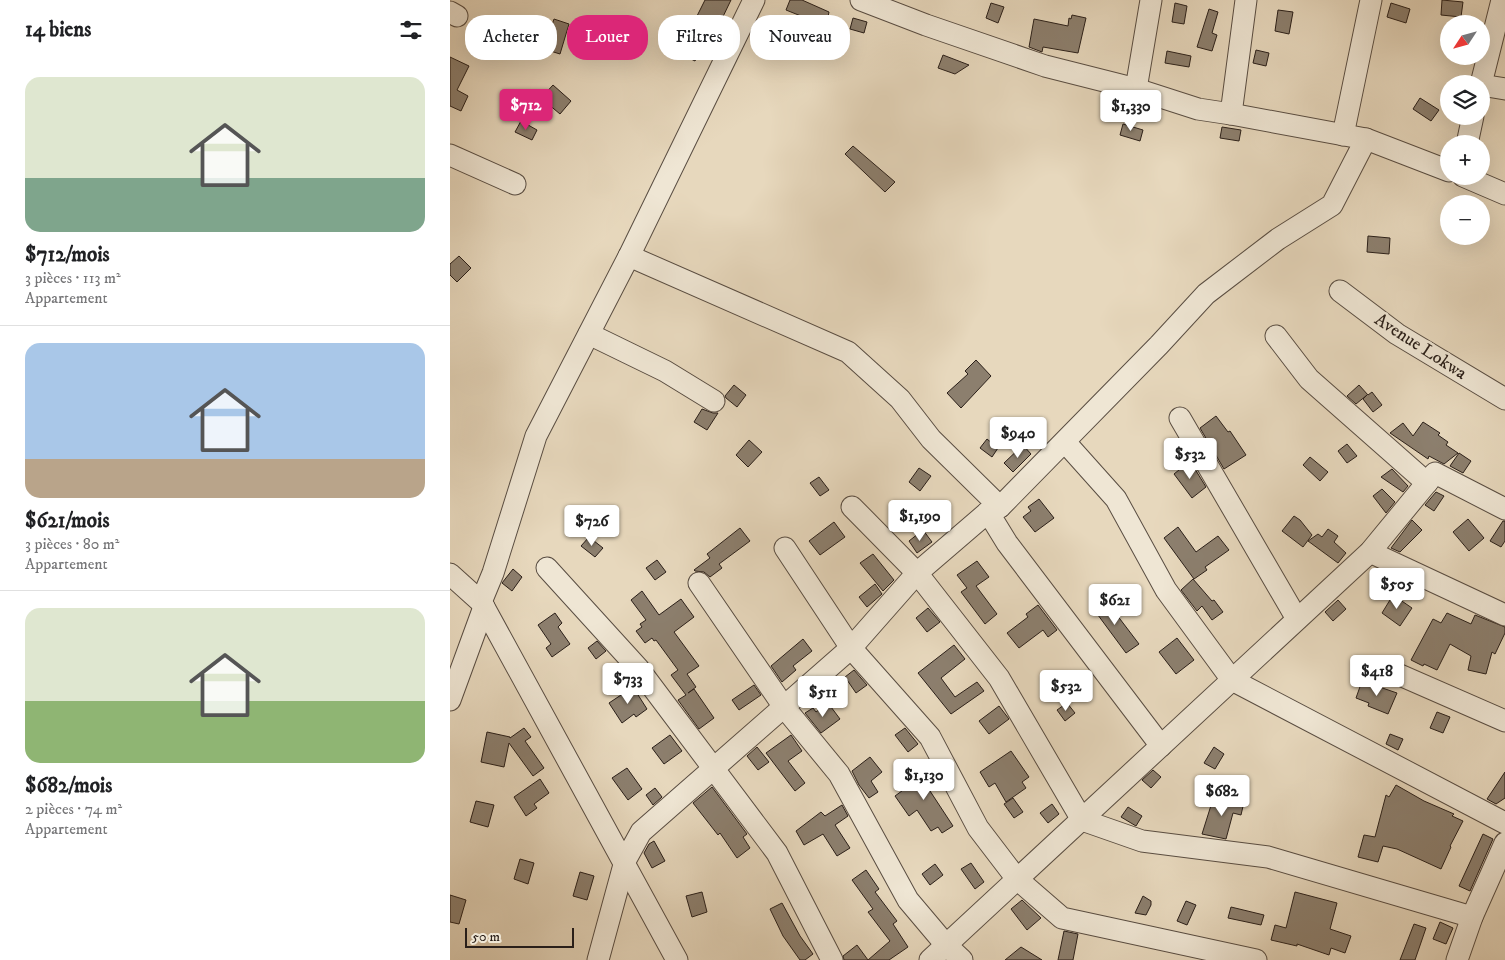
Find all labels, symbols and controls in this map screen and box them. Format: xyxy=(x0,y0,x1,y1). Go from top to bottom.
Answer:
chip: Acheter xyxy=(465,15,557,60)
chip: Louer xyxy=(567,15,648,60)
chip: Filtres xyxy=(658,15,740,60)
chip: Nouveau xyxy=(750,15,850,60)
north arrow xyxy=(1440,15,1490,65)
map controls xyxy=(1440,15,1490,245)
icon: filters xyxy=(397,16,425,44)
text: 14 biens xyxy=(25,17,91,43)
button: layers xyxy=(1440,75,1490,125)
pin: $712 xyxy=(496,88,556,131)
pin: $1,330 xyxy=(1090,90,1172,132)
text: $712 xyxy=(511,95,541,115)
text: $1,330 xyxy=(1111,96,1151,116)
icon: home xyxy=(180,110,270,200)
button: + xyxy=(1440,135,1490,185)
button: − xyxy=(1440,195,1490,245)
text: $712/mois xyxy=(25,242,110,268)
text: 3 pièces · 113 m² xyxy=(25,268,121,288)
text: Appartement xyxy=(25,288,108,308)
street label: Avenue Lokwa xyxy=(1370,309,1471,385)
icon: home xyxy=(180,375,270,465)
pin: $940 xyxy=(988,416,1048,459)
text: $940 xyxy=(1001,423,1035,443)
pin: $532 xyxy=(1160,438,1220,480)
text: $532 xyxy=(1175,444,1205,464)
pin: $1,190 xyxy=(879,500,961,542)
pin: $726 xyxy=(562,504,622,547)
text: $1,190 xyxy=(899,506,941,526)
text: $621/mois xyxy=(25,508,109,534)
text: $726 xyxy=(575,511,609,531)
text: 3 pièces · 80 m² xyxy=(25,534,120,554)
text: Appartement xyxy=(25,554,108,574)
pin: $505 xyxy=(1367,568,1427,610)
text: $505 xyxy=(1380,574,1414,594)
pin: $621 xyxy=(1085,584,1145,626)
text: $621 xyxy=(1100,590,1130,610)
icon: home xyxy=(180,640,270,730)
pin: $418 xyxy=(1347,654,1407,697)
text: $418 xyxy=(1361,661,1393,681)
pin: $733 xyxy=(598,662,658,705)
text: $733 xyxy=(613,669,643,689)
pin: $532 xyxy=(1036,670,1096,712)
pin: $511 xyxy=(793,676,853,718)
text: $532 xyxy=(1051,676,1081,696)
text: $511 xyxy=(809,682,837,702)
pin: $1,130 xyxy=(883,758,965,801)
text: $1,130 xyxy=(904,765,944,785)
text: $682/mois xyxy=(25,773,112,799)
pin: $682 xyxy=(1192,774,1252,817)
text: $682 xyxy=(1206,781,1238,801)
text: 2 pièces · 74 m² xyxy=(25,799,122,819)
text: Appartement xyxy=(25,819,108,839)
scale bar xyxy=(465,925,574,948)
text: 50 m xyxy=(472,928,500,946)

